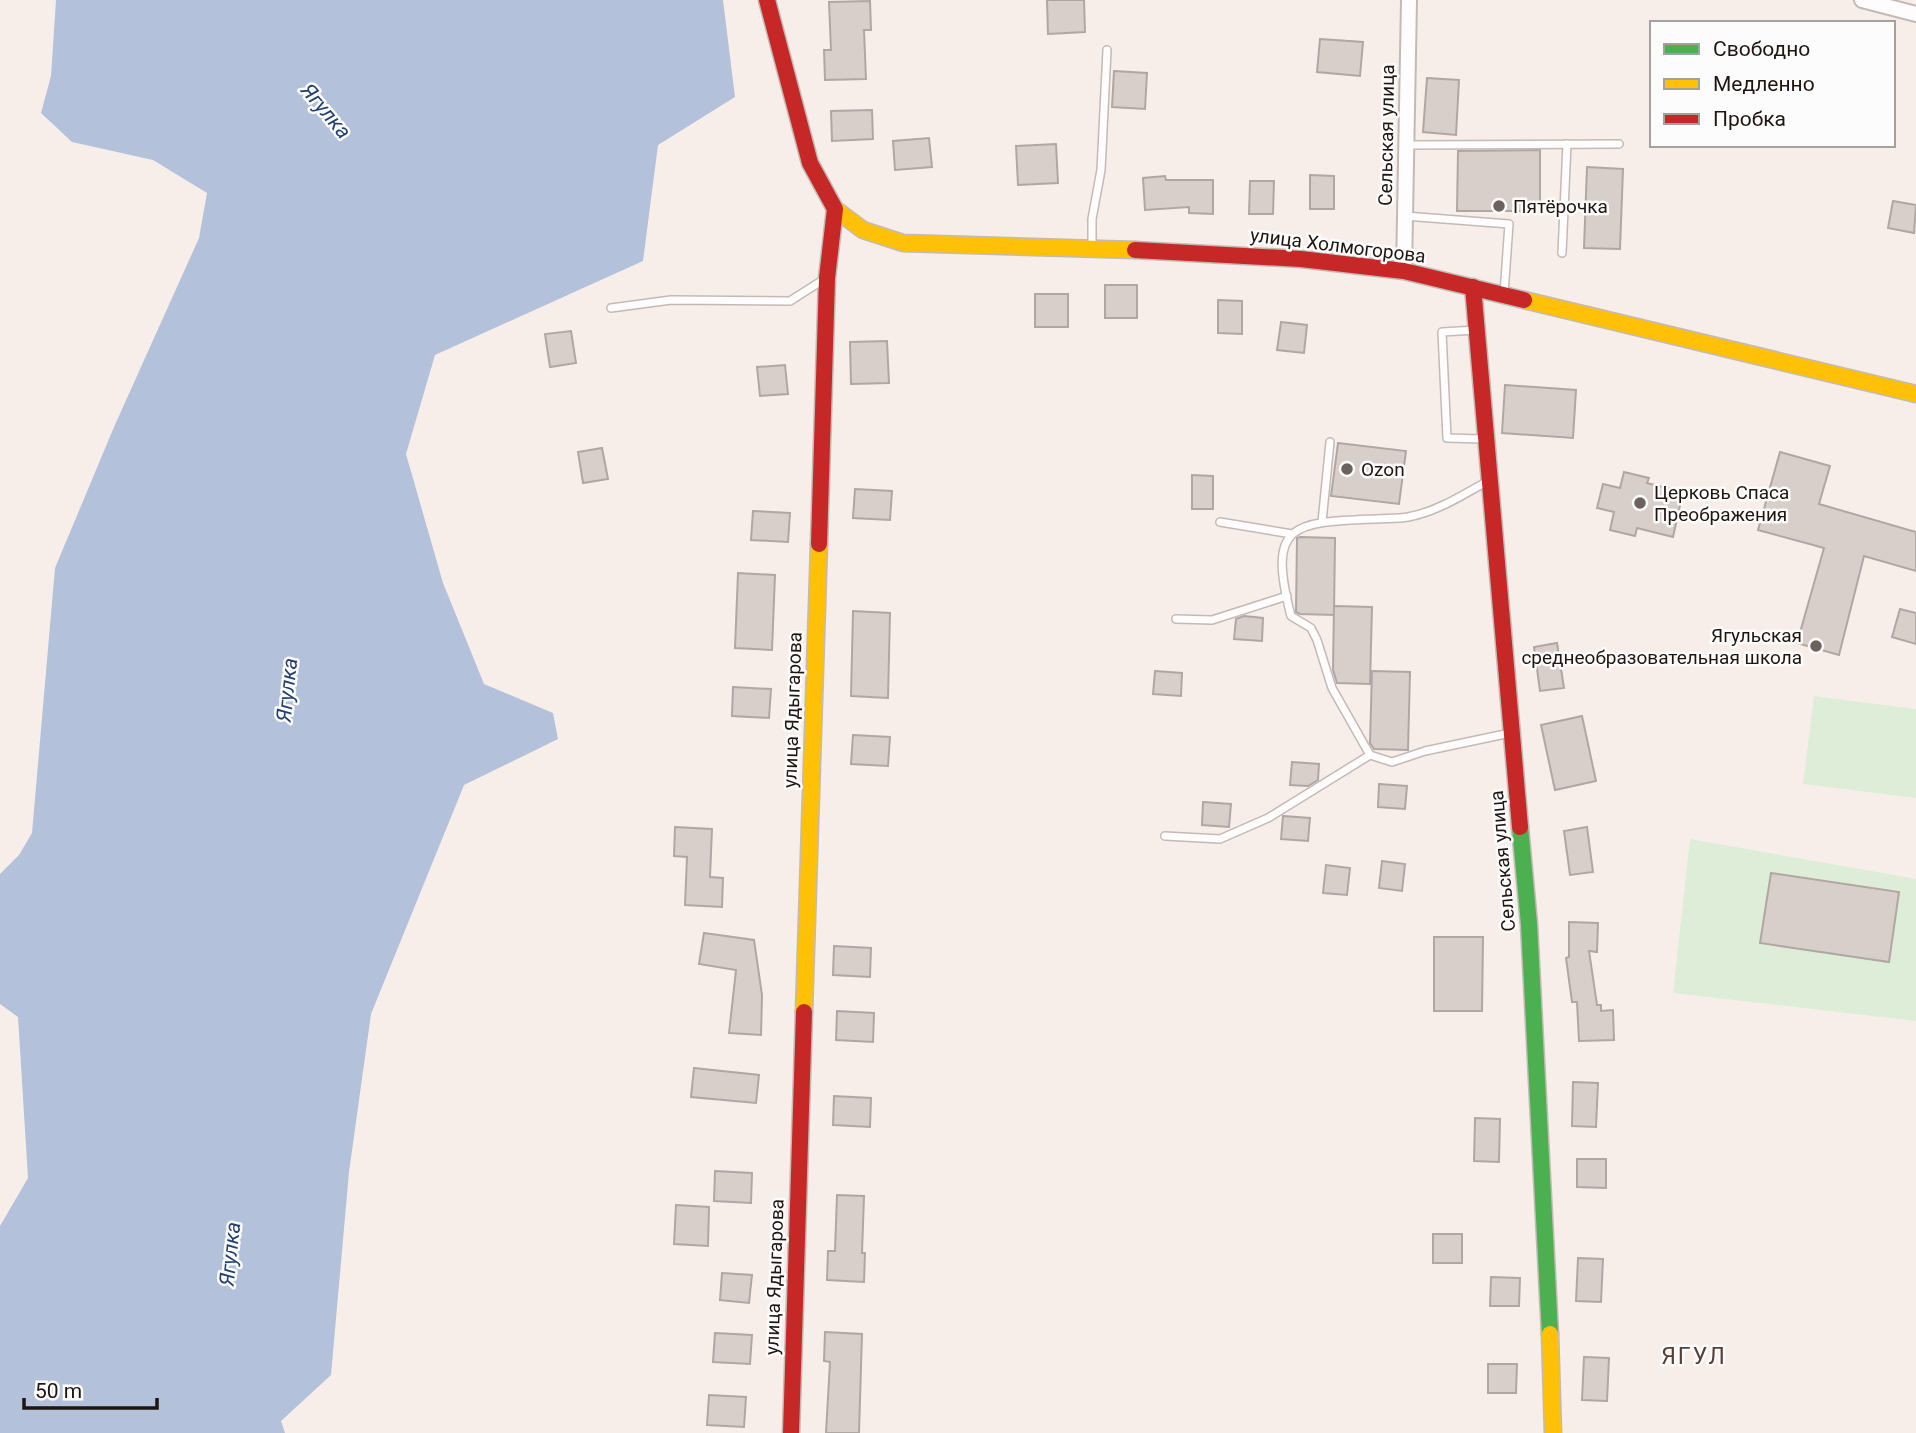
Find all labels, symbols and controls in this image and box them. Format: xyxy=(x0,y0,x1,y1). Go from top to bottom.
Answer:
legend xyxy=(1650,21,1895,147)
text: Свободно xyxy=(1713,37,1810,61)
street label: Сельская улица xyxy=(1374,64,1399,206)
text: Медленно xyxy=(1713,72,1815,96)
water label: Ягулка xyxy=(295,78,356,143)
text: Пробка xyxy=(1713,107,1786,131)
place label: Пятёрочка xyxy=(1513,195,1608,218)
marker: Пятёрочка xyxy=(1491,198,1507,214)
street label: улица Холмогорова xyxy=(1249,223,1427,268)
place label: Ozon xyxy=(1361,458,1405,481)
marker: Ozon xyxy=(1339,461,1355,477)
place label: Церковь Спаса Преображения xyxy=(1654,481,1789,526)
marker: Церковь Спаса Преображения xyxy=(1632,495,1648,511)
place label: Ягульская среднеобразовательная школа xyxy=(1521,624,1802,669)
street label: улица Ядыгарова xyxy=(778,632,807,788)
marker: Ягульская среднеобразовательная школа xyxy=(1808,638,1824,654)
water label: Ягулка xyxy=(272,657,302,724)
street label: Сельская улица xyxy=(1485,789,1520,932)
street label: улица Ядыгарова xyxy=(760,1199,789,1355)
water label: Ягулка xyxy=(215,1221,245,1288)
district label: ЯГУЛ xyxy=(1661,1343,1727,1370)
scale bar xyxy=(24,1366,158,1410)
text: 50 m xyxy=(35,1379,82,1403)

